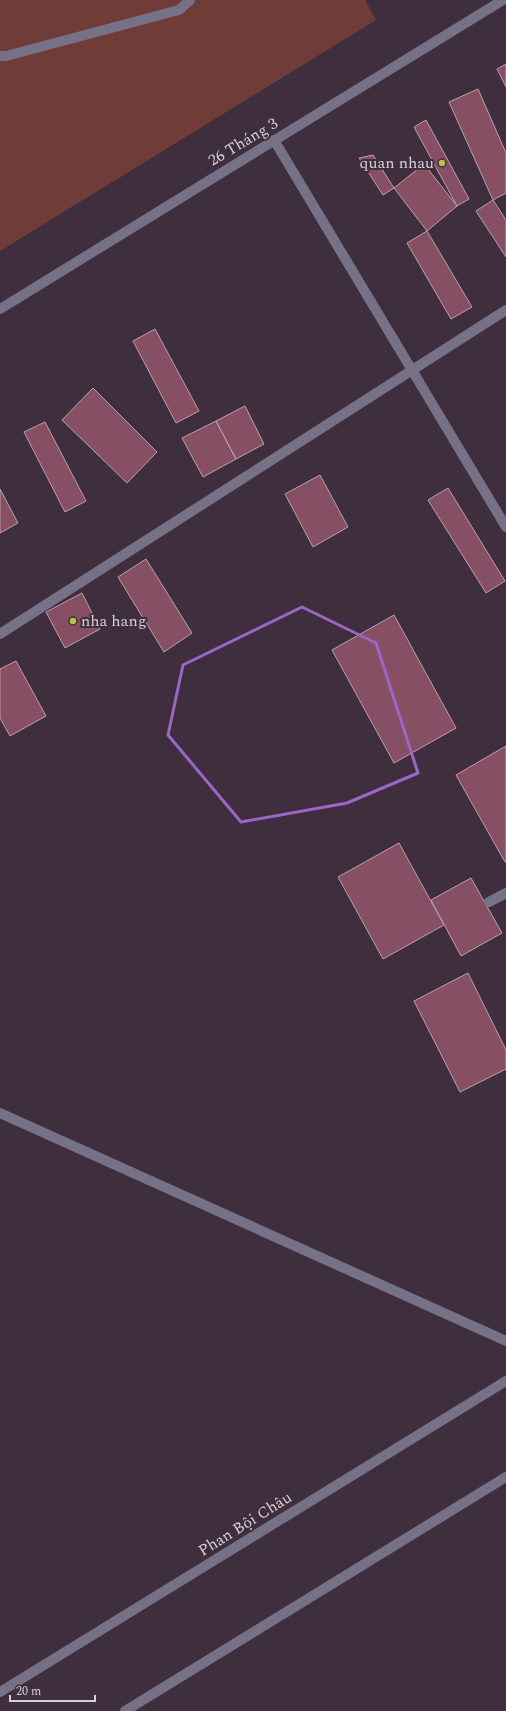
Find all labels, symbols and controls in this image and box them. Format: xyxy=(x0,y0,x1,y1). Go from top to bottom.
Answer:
street label: 26 Tháng 3 xyxy=(203,112,283,172)
place label: quan nhau xyxy=(360,151,434,175)
marker: quan nhau xyxy=(437,158,447,168)
place label: nha hang xyxy=(81,609,146,633)
marker: nha hang xyxy=(68,616,78,626)
street label: Phan Bội Châu xyxy=(193,1486,297,1562)
scale bar xyxy=(10,1677,95,1703)
text: 20 m xyxy=(16,1682,41,1701)

